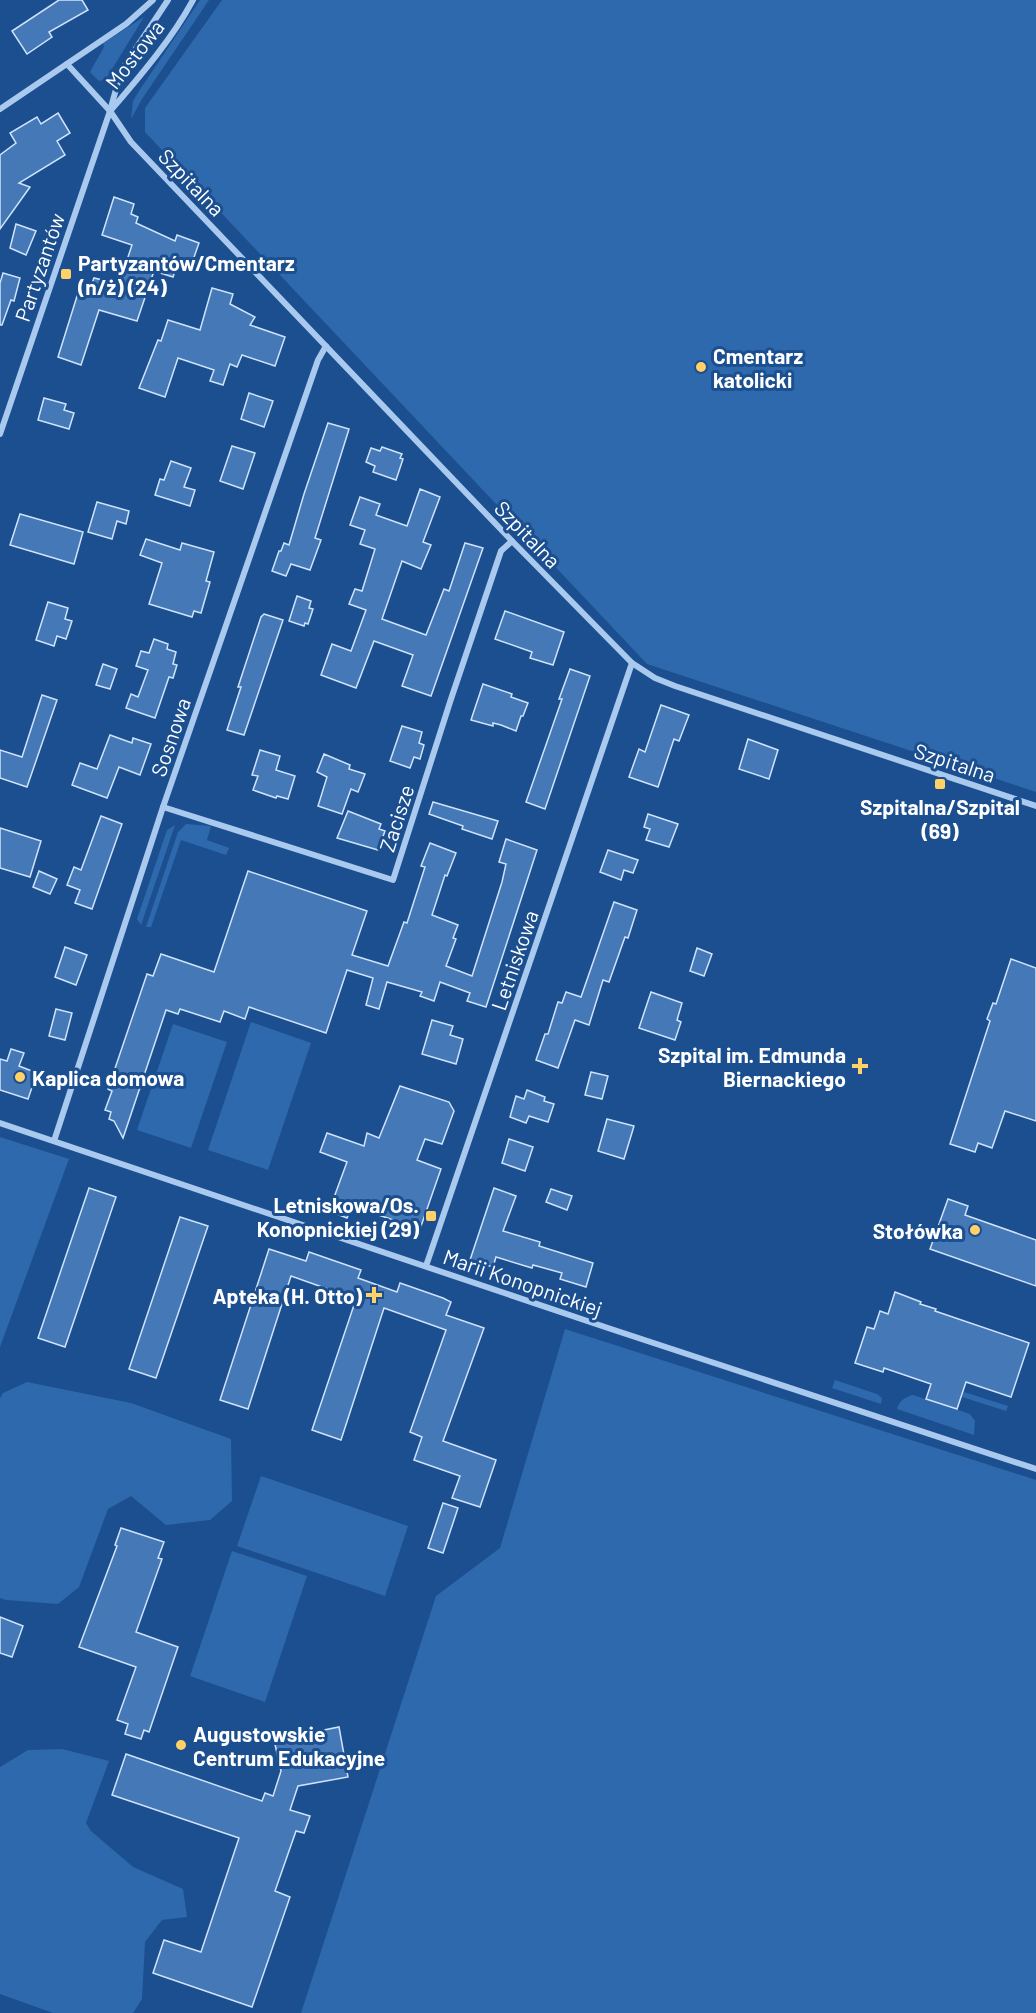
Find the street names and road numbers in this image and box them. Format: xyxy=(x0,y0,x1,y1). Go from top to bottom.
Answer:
street label: Mostowa xyxy=(99,15,169,93)
street label: Szpitalna xyxy=(154,143,230,221)
street label: Partyzantów xyxy=(9,209,69,325)
street label: Szpitalna xyxy=(490,495,566,573)
street label: Sosnowa xyxy=(145,694,195,780)
street label: Szpitalna xyxy=(911,737,999,787)
street label: Zacisze xyxy=(373,781,419,855)
street label: Letniskowa xyxy=(485,907,543,1013)
street label: Marii Konopnickiej xyxy=(440,1243,606,1321)

